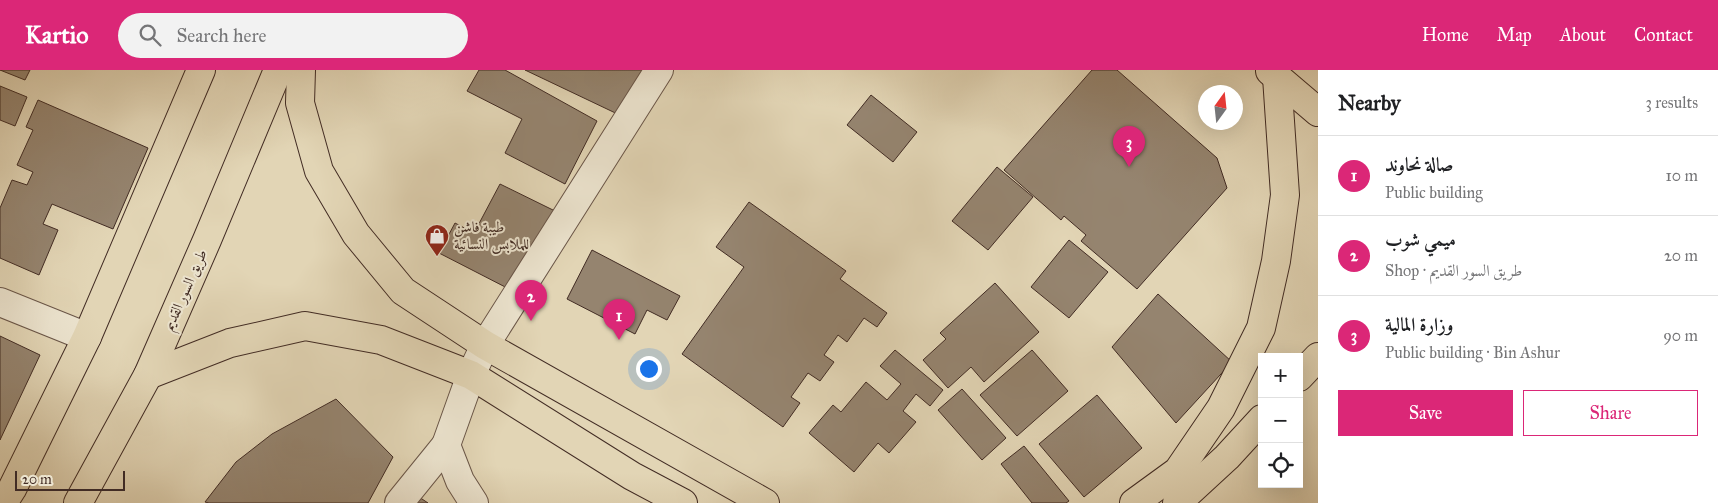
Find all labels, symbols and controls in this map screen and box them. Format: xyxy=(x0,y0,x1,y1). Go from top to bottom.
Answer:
search box xyxy=(118,13,468,58)
text: Kartio xyxy=(25,20,88,50)
icon: search xyxy=(136,21,164,49)
text: Search here xyxy=(176,24,266,47)
text: Home xyxy=(1422,24,1469,46)
text: Map xyxy=(1497,24,1532,46)
text: About xyxy=(1560,24,1606,46)
text: Contact xyxy=(1634,24,1693,46)
north arrow xyxy=(1198,85,1243,130)
text: Nearby xyxy=(1338,90,1401,116)
text: 3 results xyxy=(1645,93,1698,112)
pin: 3 xyxy=(1113,126,1145,167)
text: صالة نحاوند xyxy=(1385,153,1454,176)
text: 1 xyxy=(1351,166,1357,185)
text: 10 m xyxy=(1666,166,1698,185)
text: Public building xyxy=(1385,183,1483,202)
place label: طيبة فاشن للملابس النسائية xyxy=(454,218,529,254)
shop icon: طيبة فاشن للملابس النسائية xyxy=(424,223,450,257)
text: ميمي شوب xyxy=(1385,228,1456,251)
text: 2 xyxy=(1350,246,1358,265)
text: 20 m xyxy=(1664,246,1698,265)
street label: طريق السور القديم xyxy=(159,247,215,335)
text: Shop · طريق السور القديم xyxy=(1385,261,1522,280)
pin: 2 xyxy=(515,280,547,321)
pin: 1 xyxy=(603,299,635,340)
text: وزارة المالية xyxy=(1385,313,1453,336)
text: 3 xyxy=(1351,326,1357,345)
text: 90 m xyxy=(1663,326,1698,345)
text: Public building · Bin Ashur xyxy=(1385,343,1560,362)
map controls xyxy=(1258,353,1303,488)
button: + xyxy=(1258,353,1303,398)
your location xyxy=(636,356,662,382)
button: Save xyxy=(1338,390,1513,436)
button: Share xyxy=(1523,390,1698,436)
button: − xyxy=(1258,398,1303,443)
button: locate xyxy=(1258,443,1303,488)
scale bar xyxy=(15,468,125,491)
text: 20 m xyxy=(22,471,52,488)

